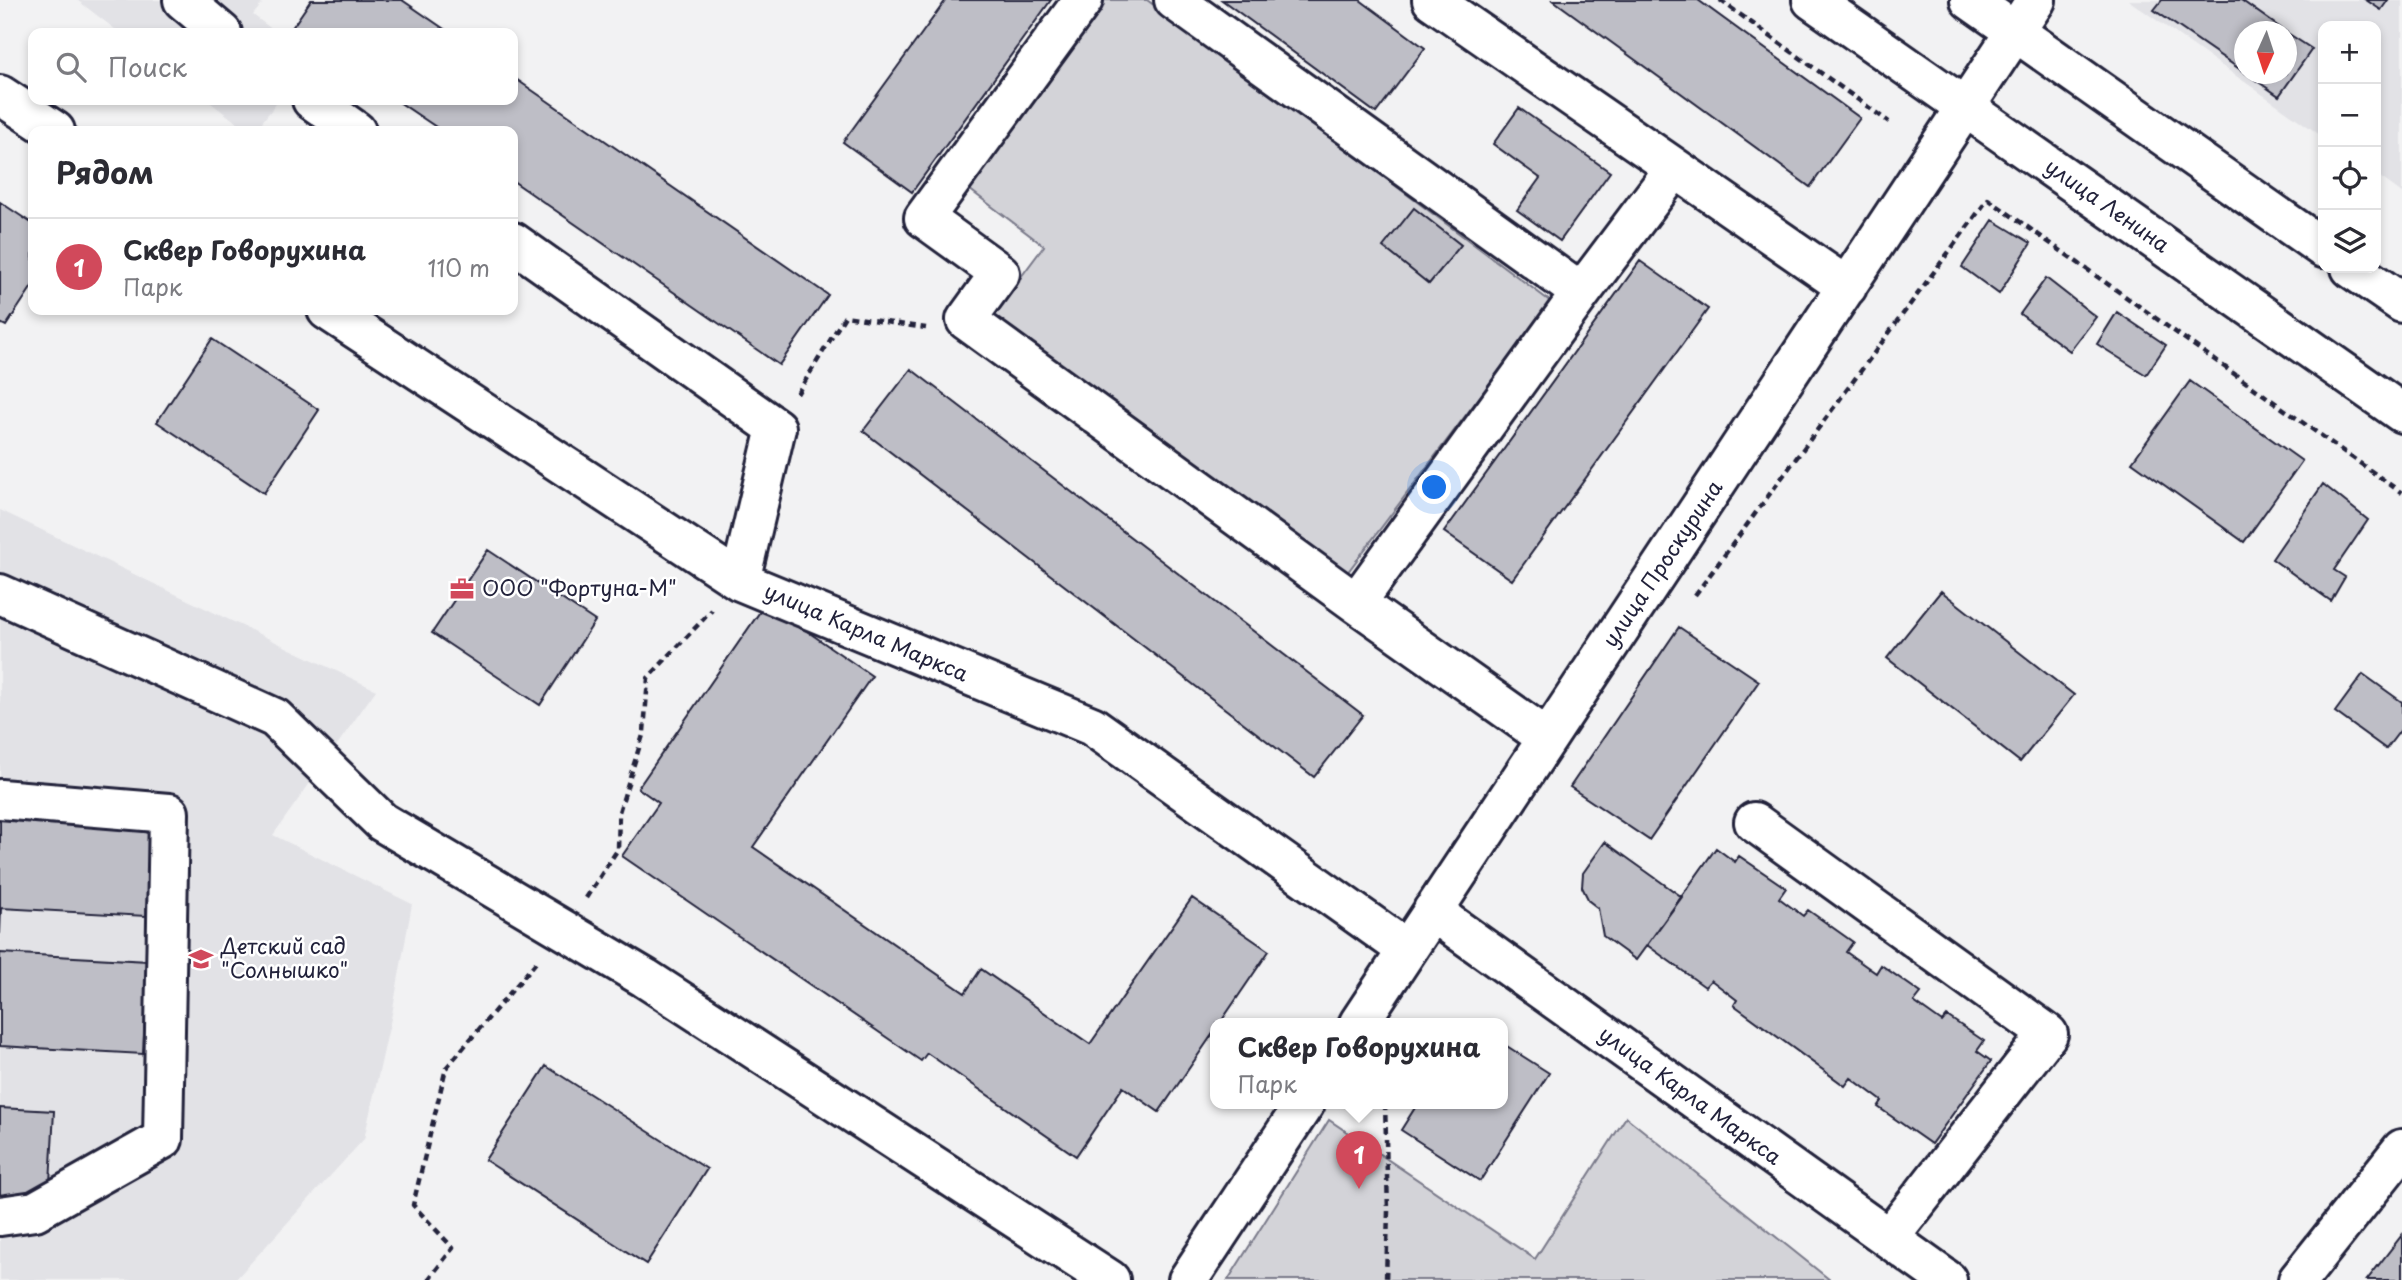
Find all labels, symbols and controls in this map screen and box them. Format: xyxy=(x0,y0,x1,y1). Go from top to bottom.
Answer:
north arrow xyxy=(2234,21,2297,84)
map controls xyxy=(2318,21,2381,273)
button: + xyxy=(2318,21,2381,84)
search box xyxy=(28,28,518,105)
text: Поиск xyxy=(108,47,187,86)
icon: search xyxy=(52,48,90,86)
button: − xyxy=(2318,84,2381,147)
button: locate xyxy=(2318,147,2381,210)
text: Рядом xyxy=(56,149,154,194)
street label: улица Ленина xyxy=(2039,149,2178,260)
button: layers xyxy=(2318,210,2381,273)
text: Сквер Говорухина xyxy=(123,230,366,269)
text: 1 xyxy=(74,250,85,285)
text: 110 m xyxy=(428,250,490,285)
text: Парк xyxy=(123,269,182,304)
your location xyxy=(1417,470,1451,504)
street label: улица Проскурина xyxy=(1593,472,1730,653)
place label: ООО "Фортуна-М" xyxy=(482,571,677,603)
street label: улица Карла Маркса xyxy=(760,574,974,689)
office icon: ООО "Фортуна-М" xyxy=(448,575,476,603)
place label: Детский сад "Солнышко" xyxy=(220,929,348,985)
school or university icon: Детский сад "Солнышко" xyxy=(187,945,215,973)
street label: улица Карла Маркса xyxy=(1593,1017,1789,1172)
popup xyxy=(1210,1018,1508,1109)
text: Сквер Говорухина xyxy=(1237,1027,1481,1066)
text: Парк xyxy=(1237,1066,1297,1101)
pin: 1 xyxy=(1336,1131,1382,1189)

